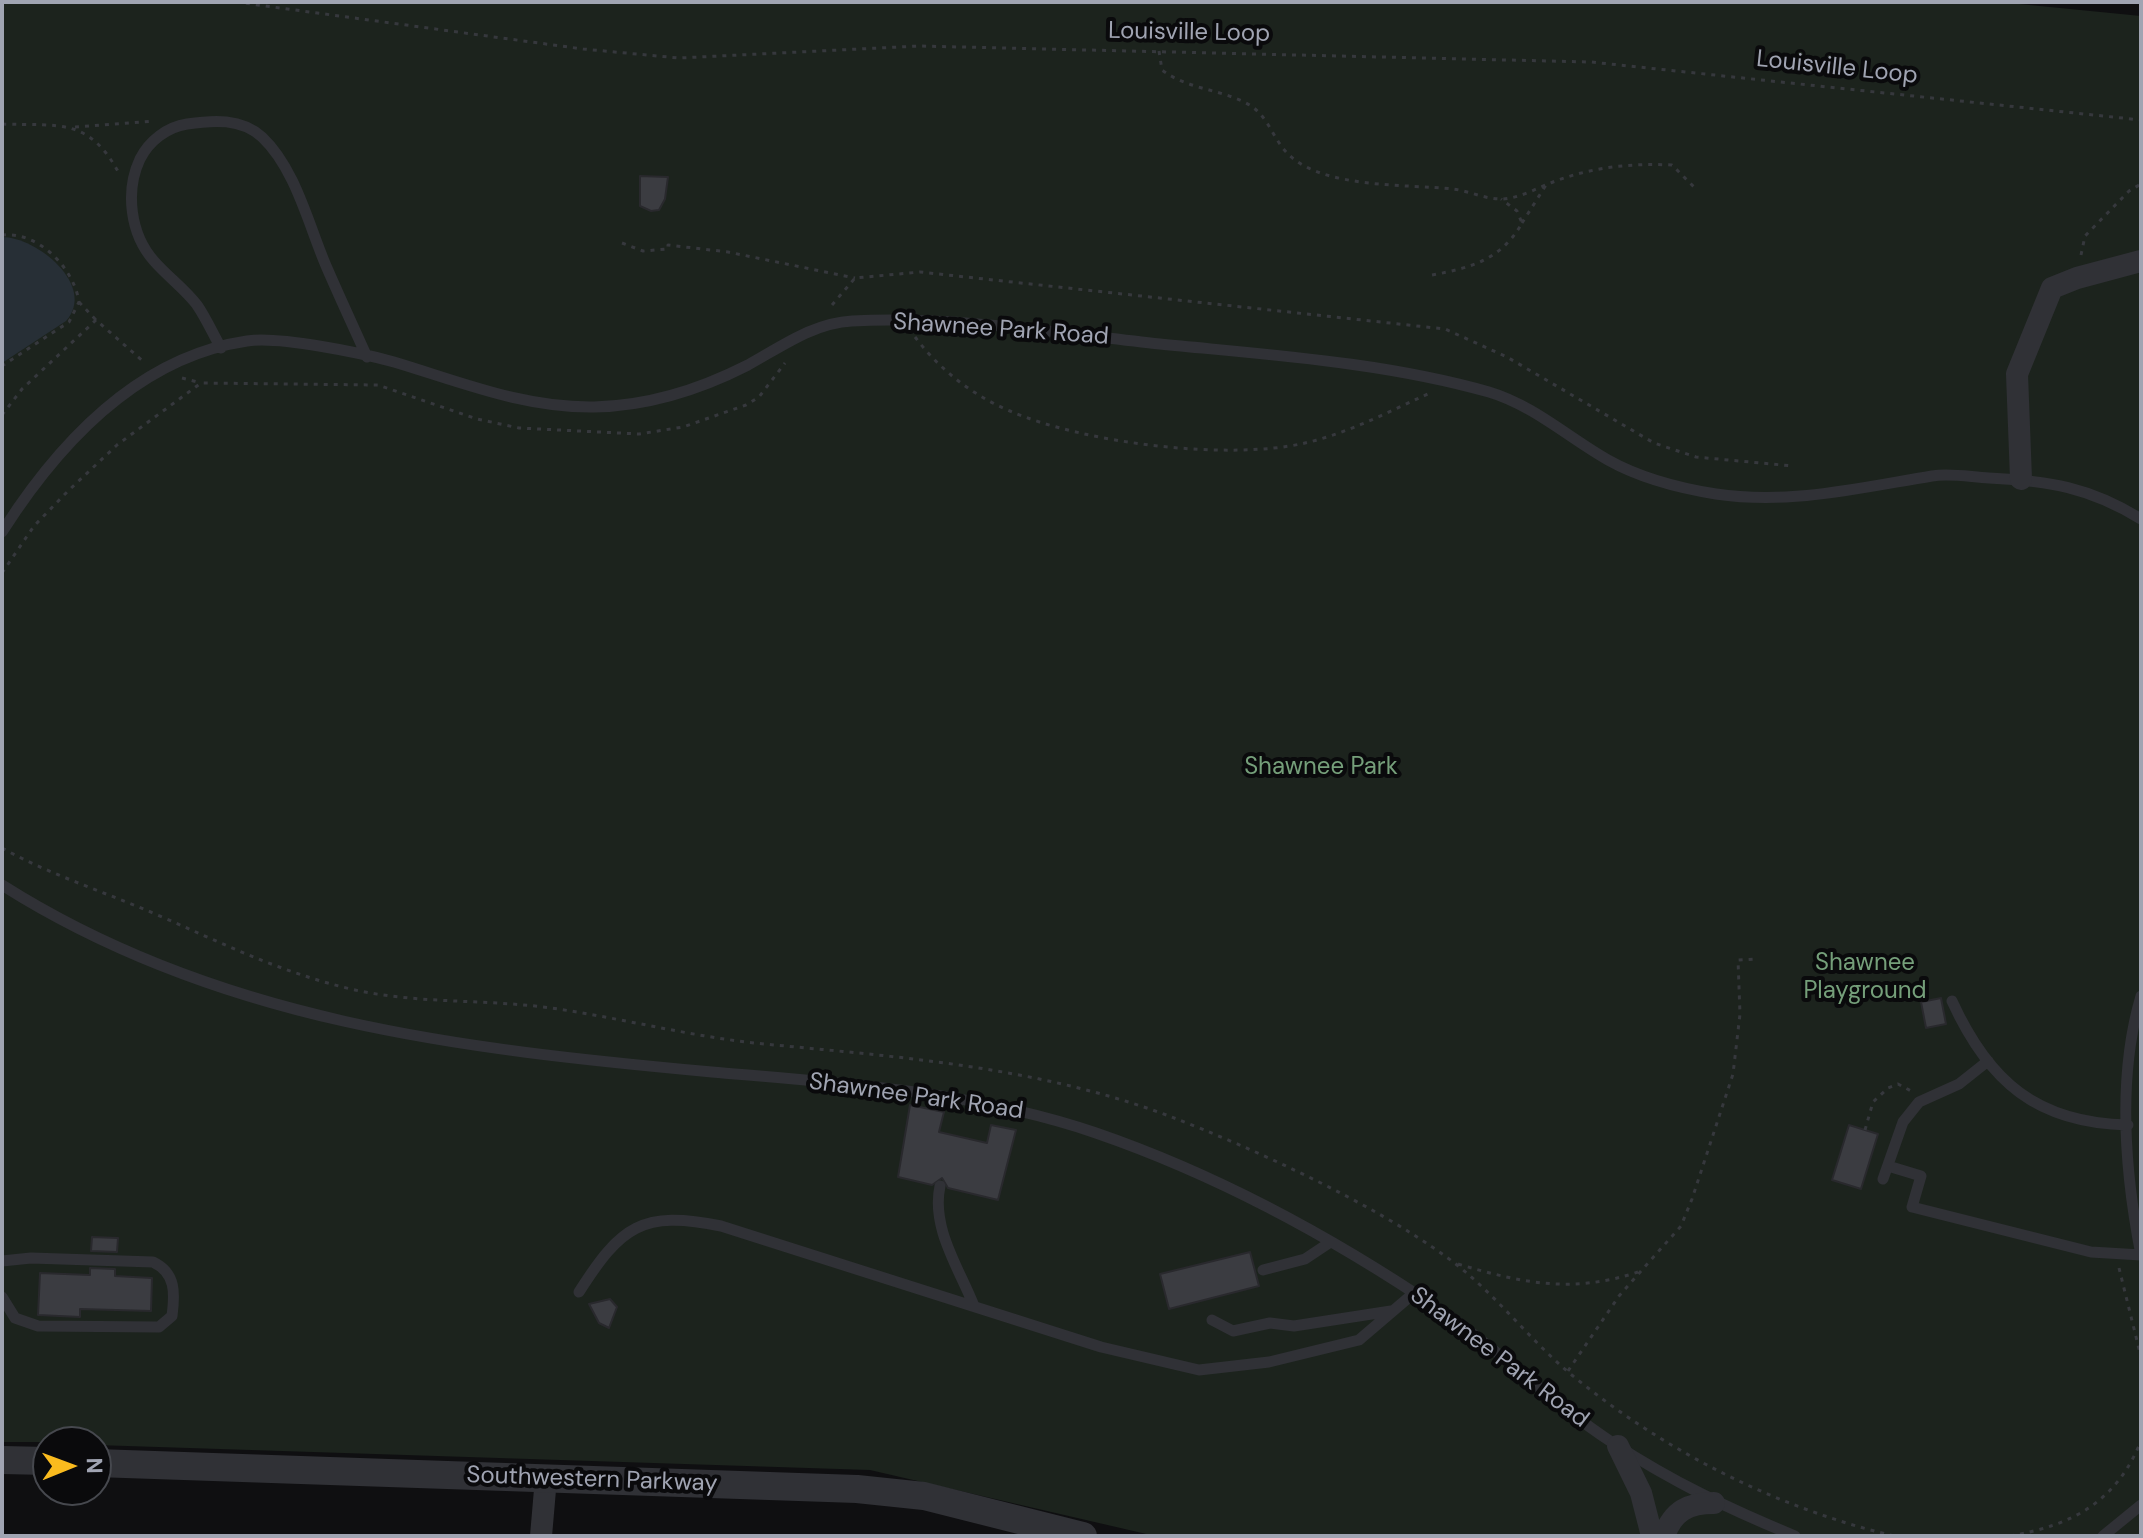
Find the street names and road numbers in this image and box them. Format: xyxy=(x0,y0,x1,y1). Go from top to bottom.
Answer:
street label: Louisville Loop xyxy=(1108,17,1270,49)
street label: Louisville Loop xyxy=(1755,45,1919,91)
street label: Shawnee Park Road xyxy=(892,308,1110,352)
street label: Shawnee Park Road xyxy=(807,1068,1025,1126)
street label: Shawnee Park Road xyxy=(1404,1282,1594,1434)
street label: Southwestern Parkway xyxy=(466,1461,718,1499)

